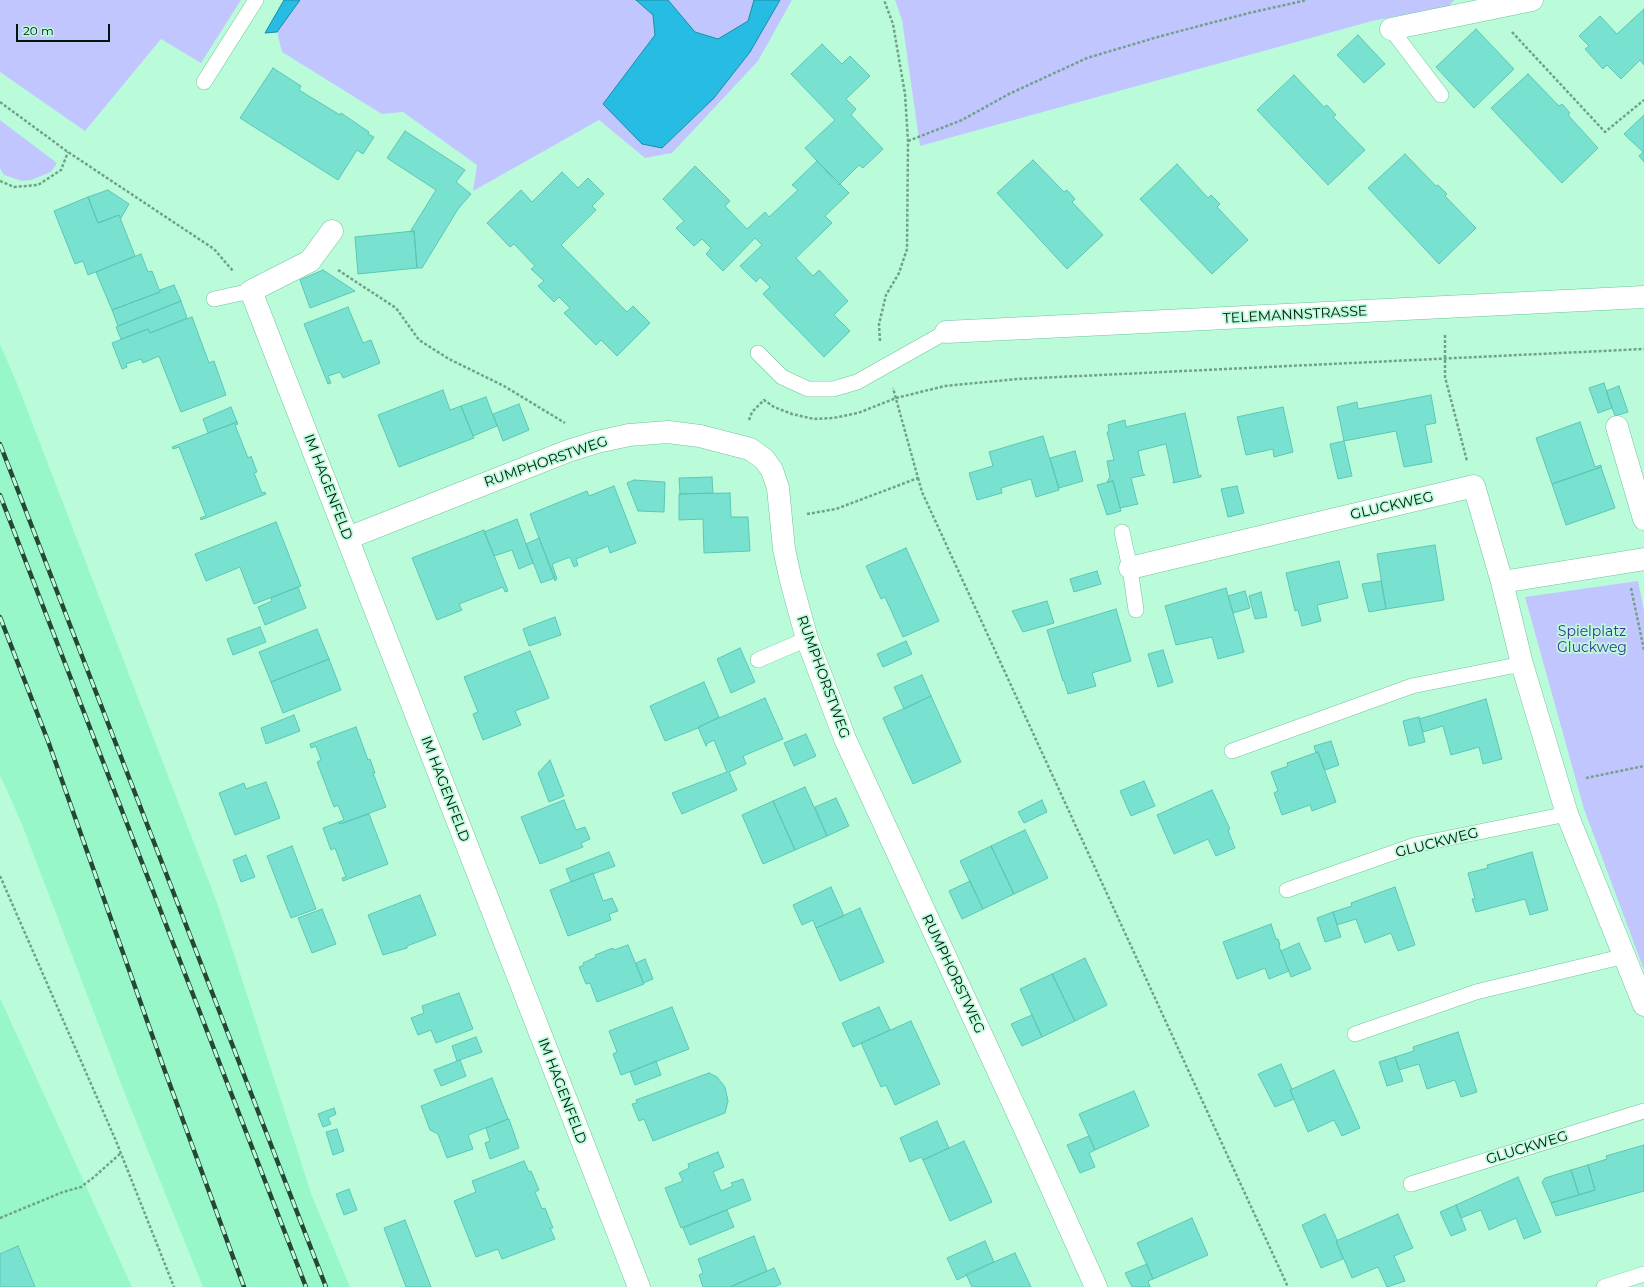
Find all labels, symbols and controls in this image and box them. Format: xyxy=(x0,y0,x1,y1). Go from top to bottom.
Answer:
scale bar xyxy=(18,16,112,42)
text: 20 m xyxy=(23,23,54,38)
street label: TELEMANNSTRASSE xyxy=(1222,303,1368,327)
street label: IM HAGENFELD xyxy=(300,432,356,542)
street label: RUMPHORSTWEG xyxy=(482,433,610,491)
street label: GLUCKWEG xyxy=(1349,488,1435,524)
street label: RUMPHORSTWEG xyxy=(793,613,853,741)
park label: Spielplatz Gluckweg xyxy=(1557,624,1627,656)
street label: IM HAGENFELD xyxy=(417,734,473,844)
street label: GLUCKWEG xyxy=(1394,825,1480,861)
street label: RUMPHORSTWEG xyxy=(918,912,988,1036)
street label: IM HAGENFELD xyxy=(534,1036,590,1146)
street label: GLUCKWEG xyxy=(1484,1128,1570,1168)

